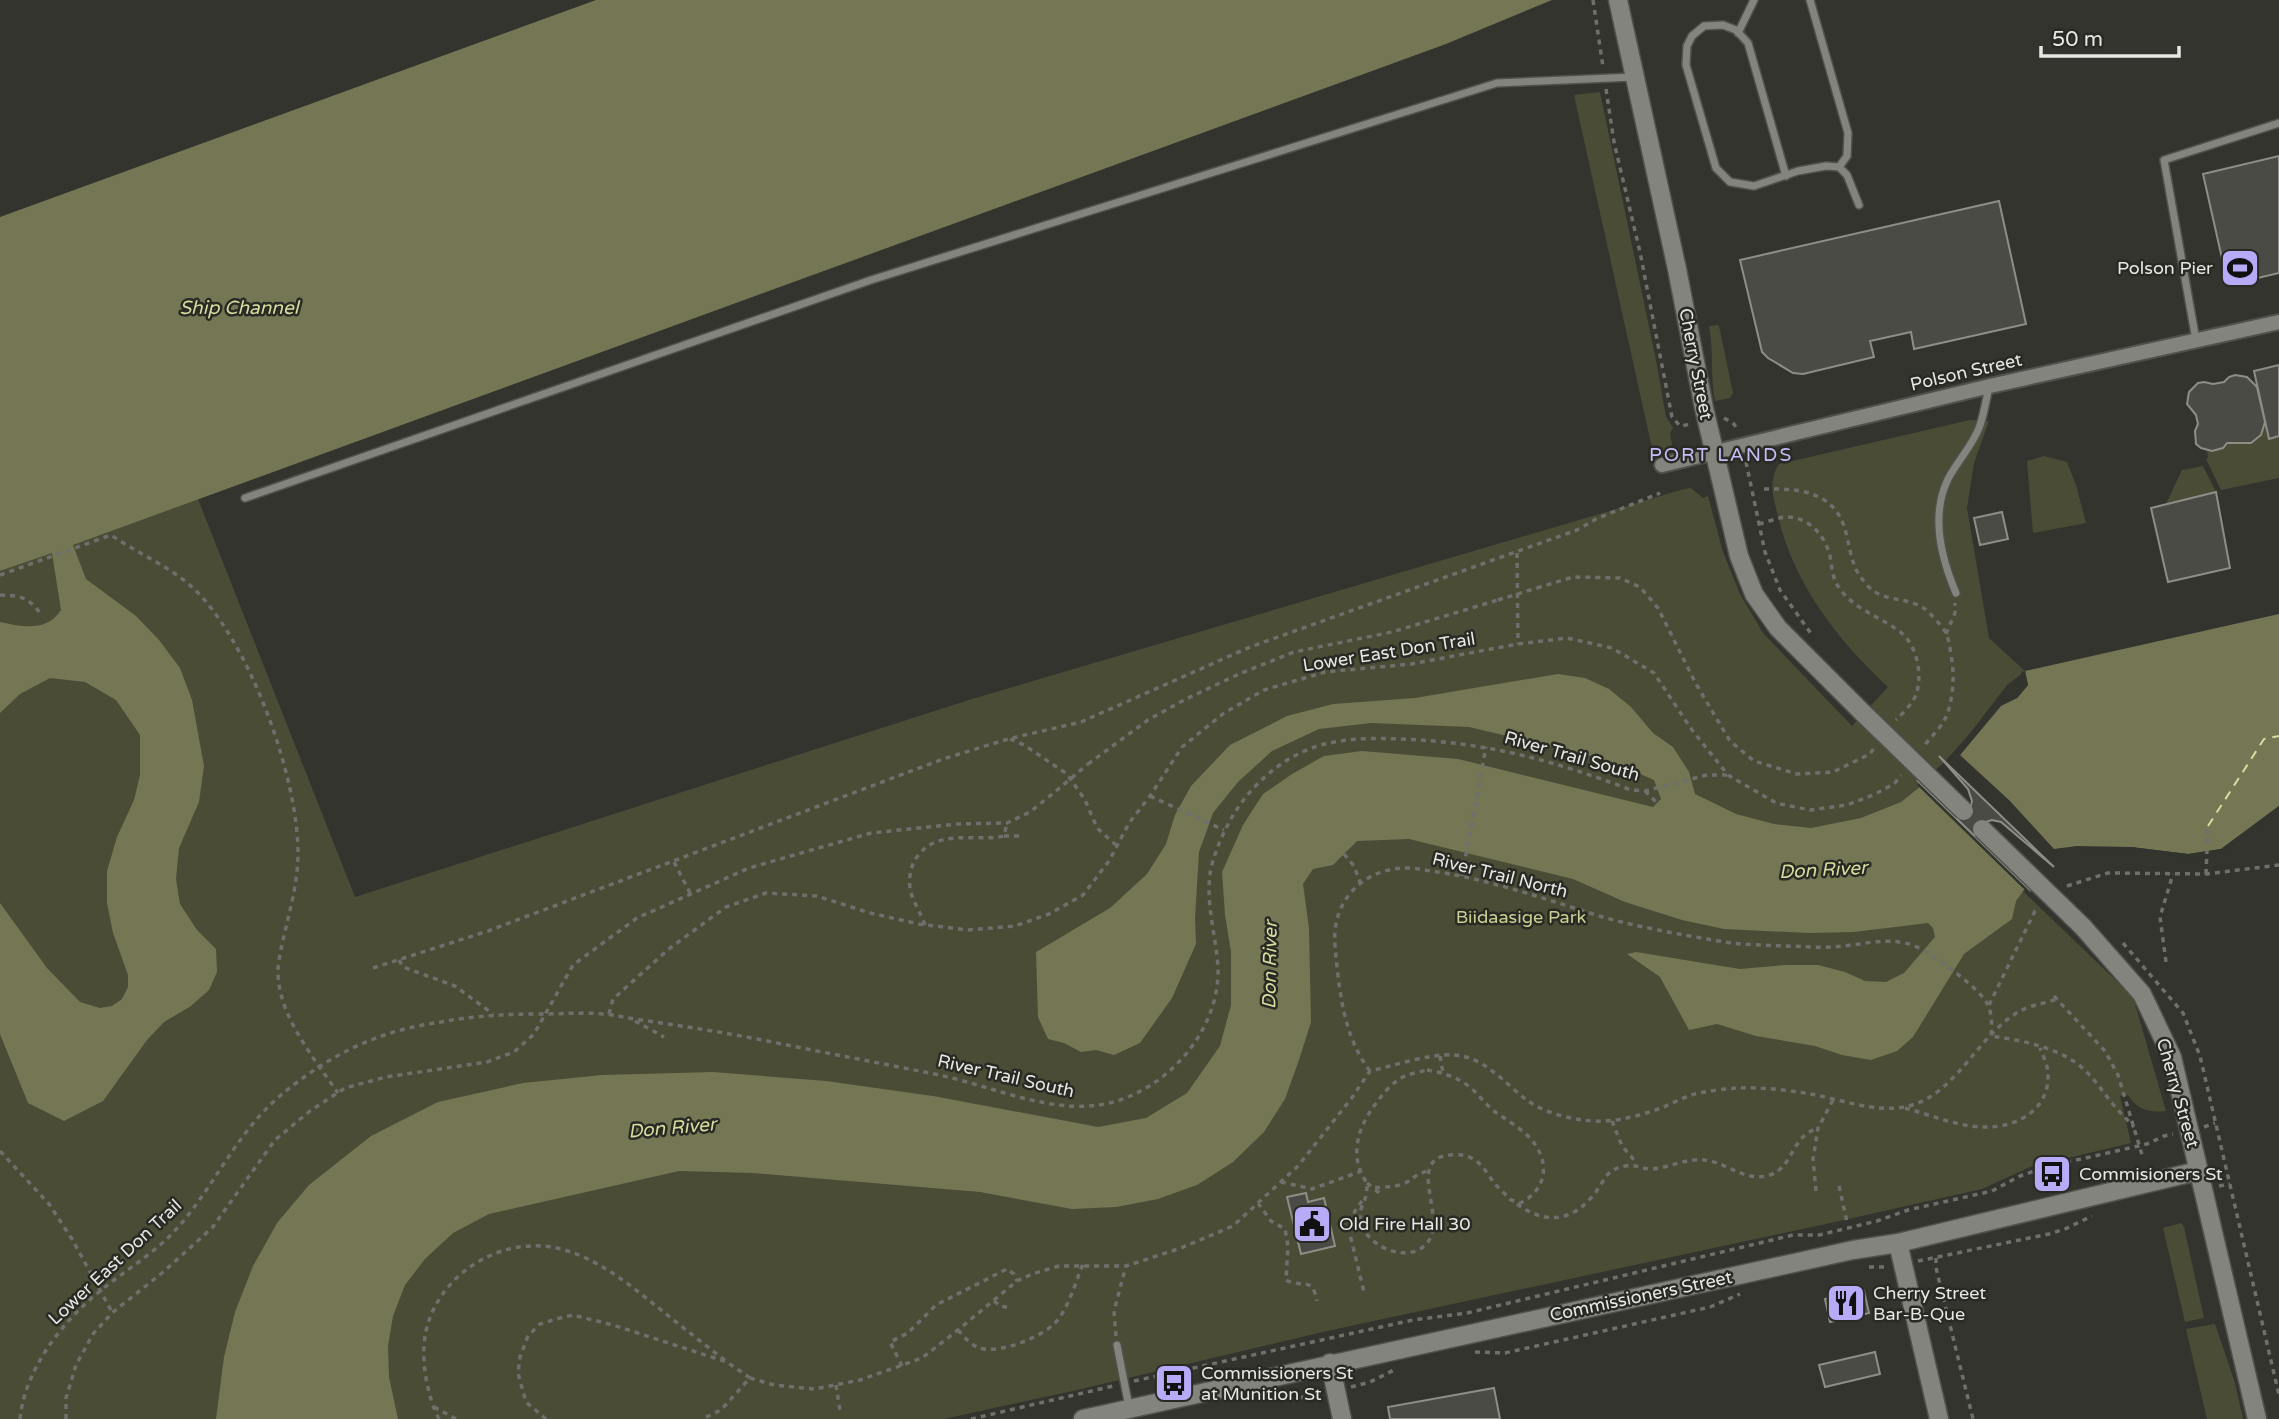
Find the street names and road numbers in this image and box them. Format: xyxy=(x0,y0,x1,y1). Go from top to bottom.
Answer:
street label: Cherry Street xyxy=(1674,306,1718,422)
street label: Polson Street xyxy=(1908,348,2024,396)
street label: Lower East Don Trail xyxy=(1301,628,1477,676)
street label: River Trail South xyxy=(1502,726,1642,786)
street label: River Trail North xyxy=(1430,848,1570,902)
street label: Cherry Street xyxy=(2152,1036,2204,1151)
street label: River Trail South xyxy=(935,1050,1077,1102)
street label: Lower East Don Trail xyxy=(44,1195,186,1329)
street label: Commissioners Street xyxy=(1548,1266,1734,1326)

